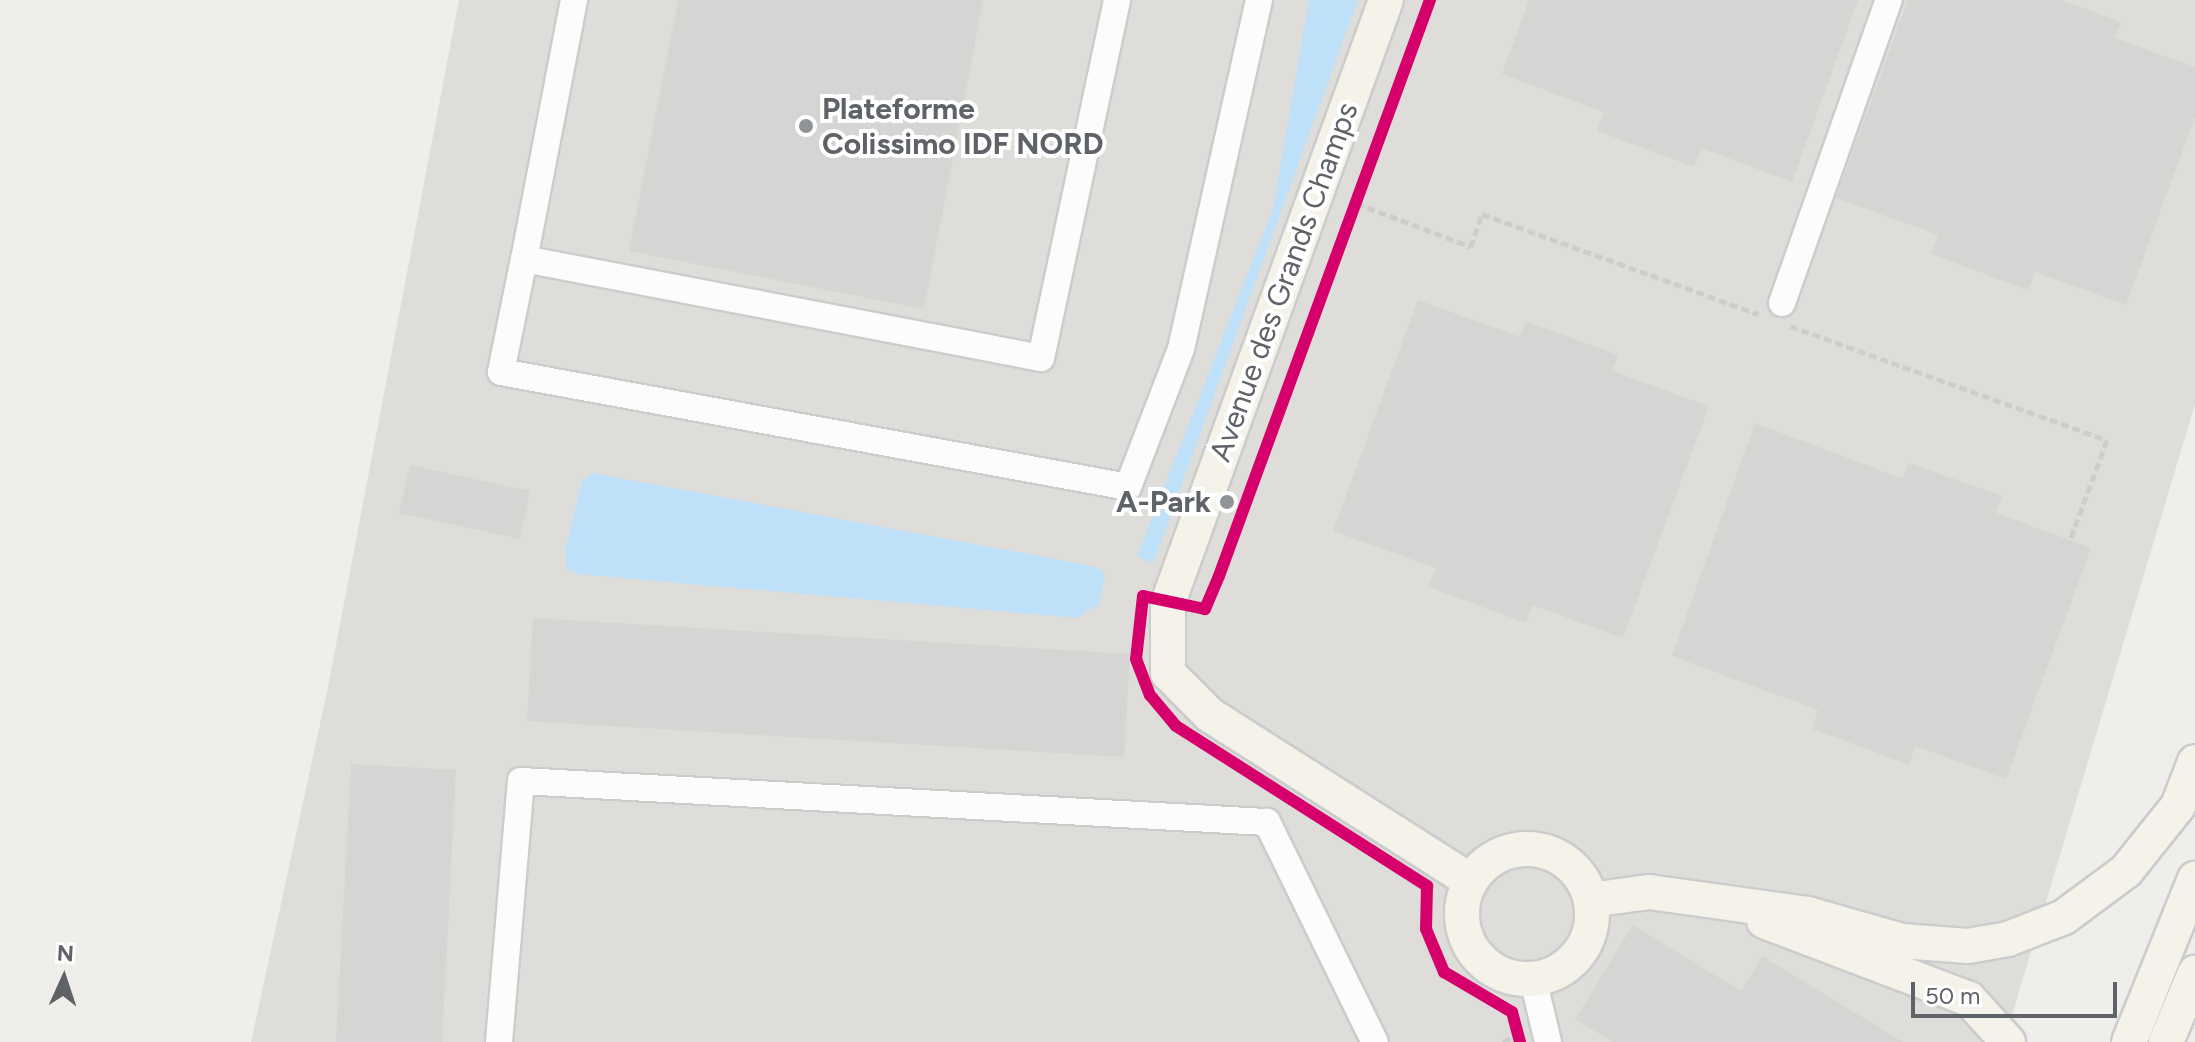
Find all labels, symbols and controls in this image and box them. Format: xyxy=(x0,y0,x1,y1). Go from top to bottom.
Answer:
place label: Plateforme Colissimo IDF NORD xyxy=(822,91,1104,162)
street label: Avenue des Grands Champs xyxy=(1202,98,1366,466)
marker: Plateforme Colissimo IDF NORD xyxy=(797,117,815,135)
place label: A-Park xyxy=(1116,484,1211,520)
marker: A-Park xyxy=(1218,493,1236,511)
north arrow xyxy=(24,938,104,1018)
text: N xyxy=(56,940,74,967)
scale bar xyxy=(1915,966,2121,1016)
text: 50 m xyxy=(1925,981,1981,1010)

